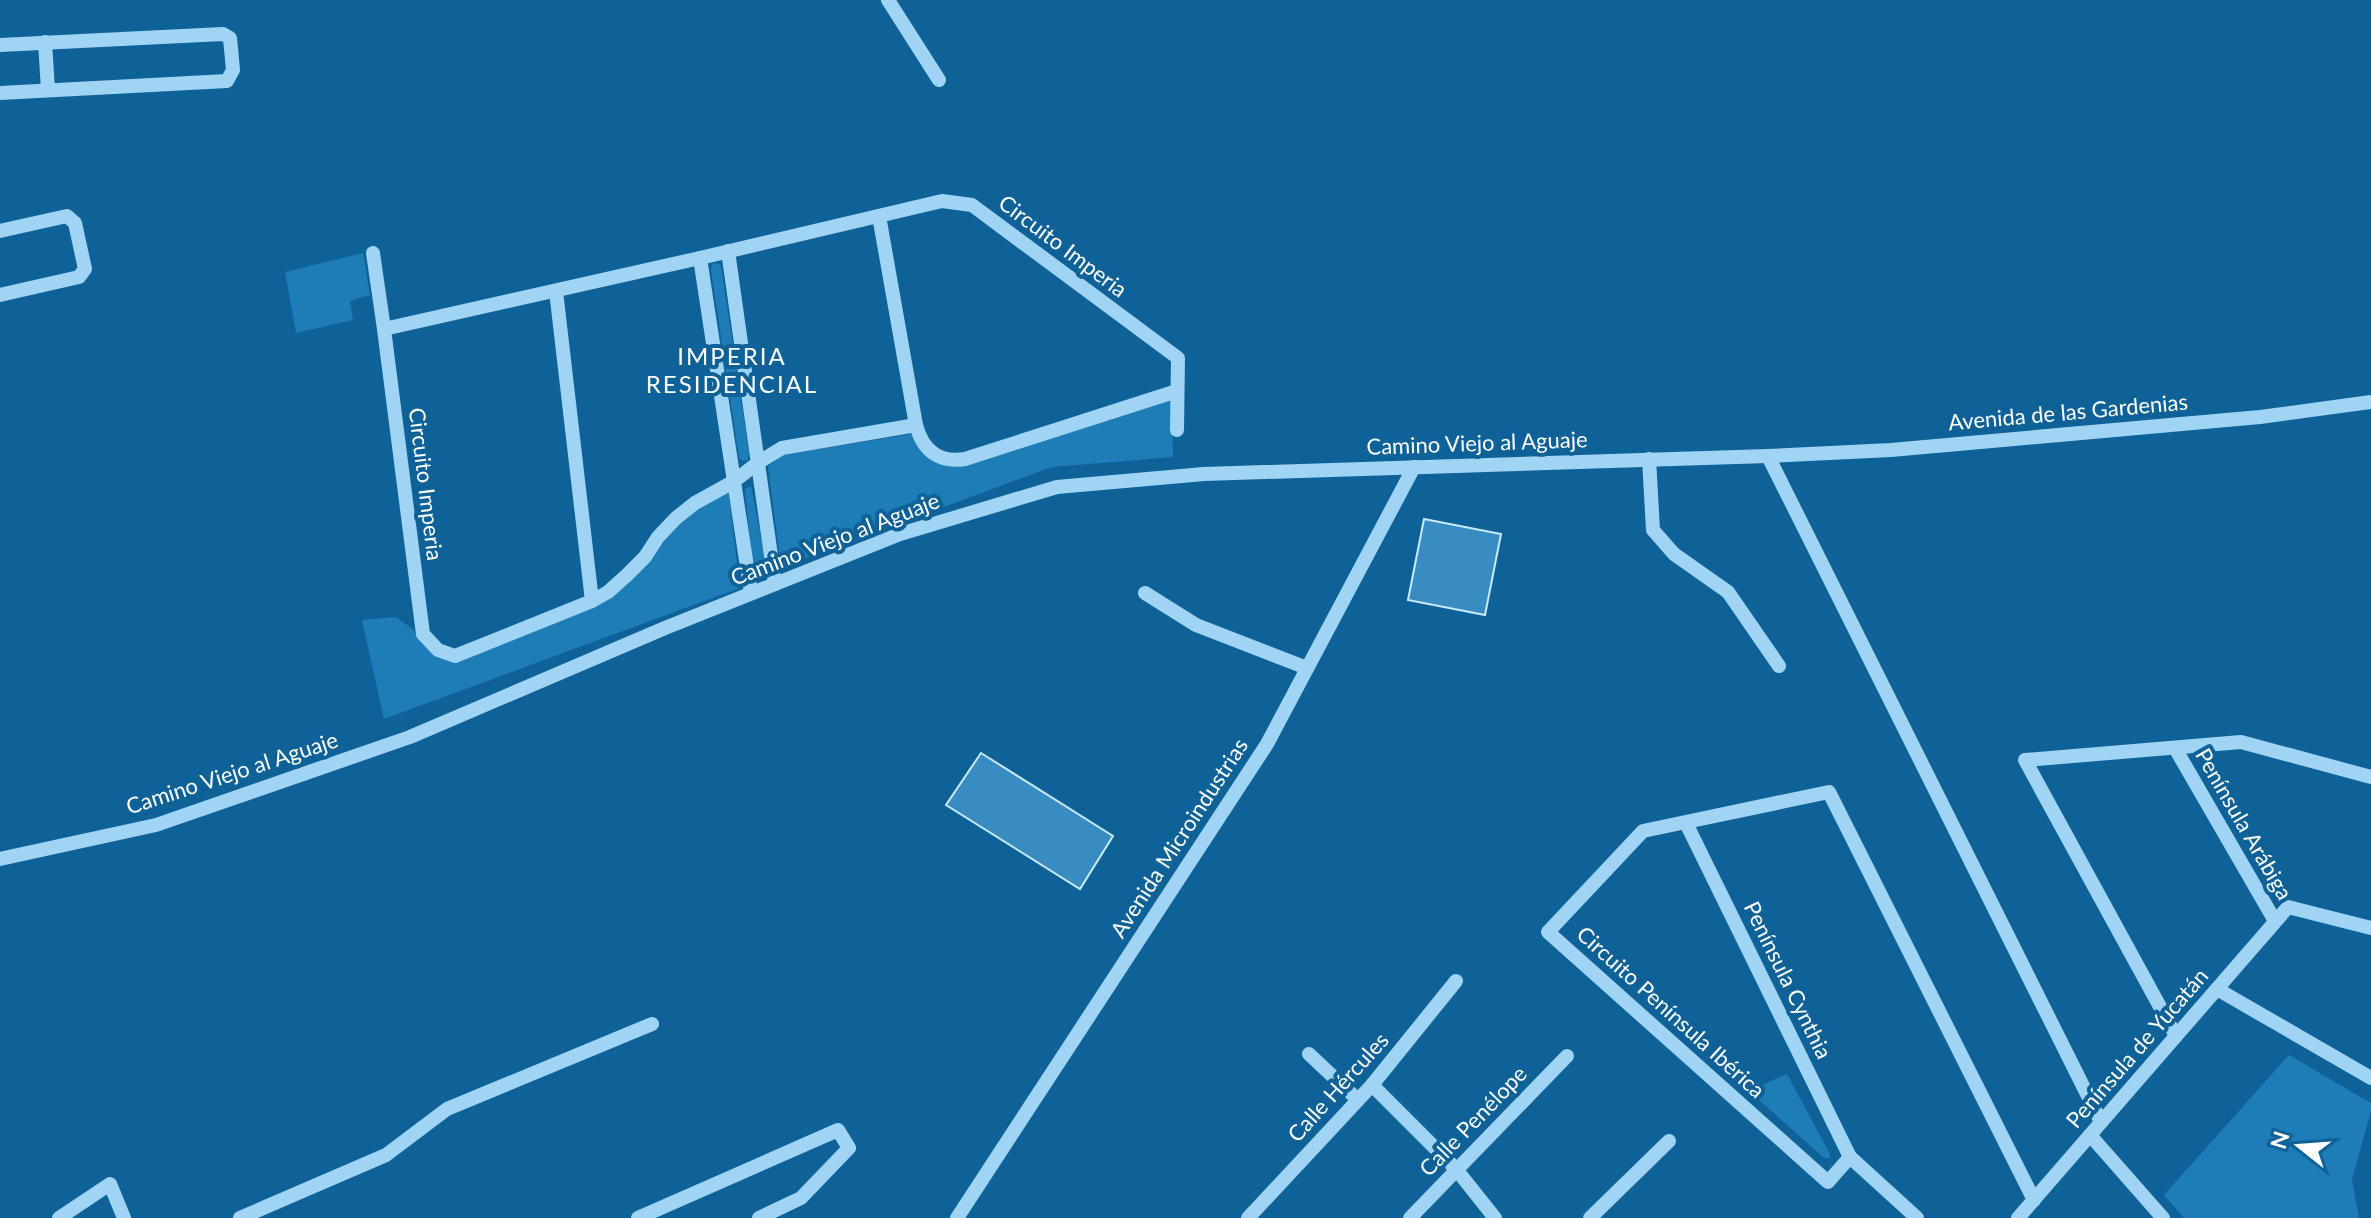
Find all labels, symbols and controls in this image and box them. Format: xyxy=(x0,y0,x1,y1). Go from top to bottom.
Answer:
street label: Circuito Imperia xyxy=(994,189,1133,303)
district label: IMPERIA RESIDENCIAL xyxy=(646,341,818,398)
street label: Avenida de las Gardenias xyxy=(1947,388,2189,435)
street label: Circuito Imperia xyxy=(404,406,449,562)
street label: Camino Viejo al Aguaje xyxy=(1366,425,1588,460)
street label: Camino Viejo al Aguaje xyxy=(727,486,943,591)
street label: Camino Viejo al Aguaje xyxy=(122,726,341,820)
street label: Avenida Microindustrias xyxy=(1104,733,1253,943)
street label: Península Arábiga xyxy=(2190,743,2299,904)
street label: Península Cynthia xyxy=(1739,897,1838,1063)
street label: Circuito Península Ibérica xyxy=(1572,920,1771,1103)
street label: Península de Yucatán xyxy=(2060,962,2213,1133)
street label: Calle Hércules xyxy=(1281,1026,1394,1147)
street label: Calle Penélope xyxy=(1413,1060,1532,1181)
north arrow xyxy=(2259,1106,2339,1186)
text: N xyxy=(2264,1128,2295,1152)

